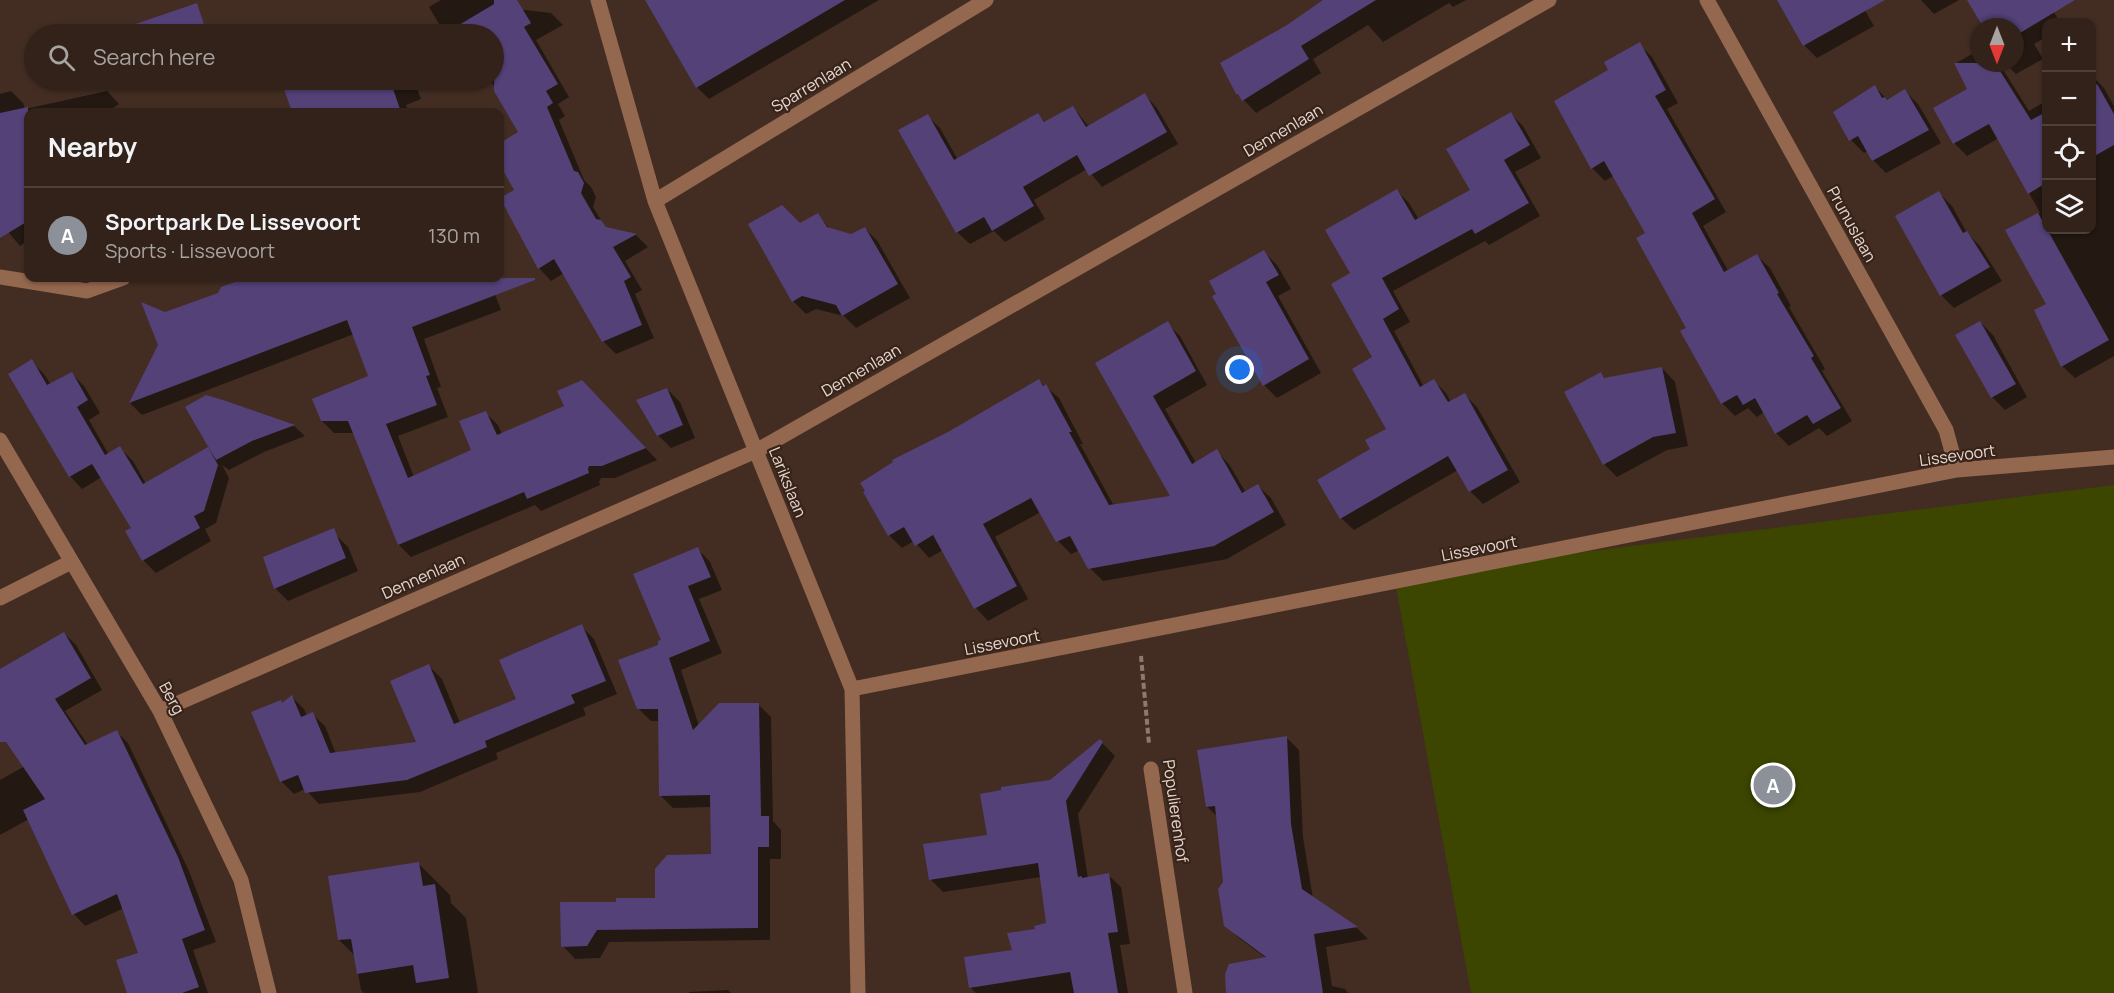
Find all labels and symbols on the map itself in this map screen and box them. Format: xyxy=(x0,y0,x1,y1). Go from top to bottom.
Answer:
north arrow xyxy=(1970,18,2024,72)
street label: Sparrenlaan xyxy=(767,53,855,117)
street label: Dennenlaan xyxy=(1239,98,1327,162)
street label: Prunuslaan xyxy=(1822,182,1882,266)
street label: Dennenlaan xyxy=(817,338,905,402)
your location xyxy=(1225,355,1254,384)
street label: Lissevoort xyxy=(1918,439,1996,471)
street label: Larikslaan xyxy=(764,444,812,520)
street label: Lissevoort xyxy=(1439,530,1519,566)
street label: Dennenlaan xyxy=(378,548,468,604)
street label: Lissevoort xyxy=(962,624,1042,660)
street label: Berg xyxy=(154,678,190,718)
street label: Populierenhof xyxy=(1158,758,1194,864)
pin: A xyxy=(1754,762,1792,808)

